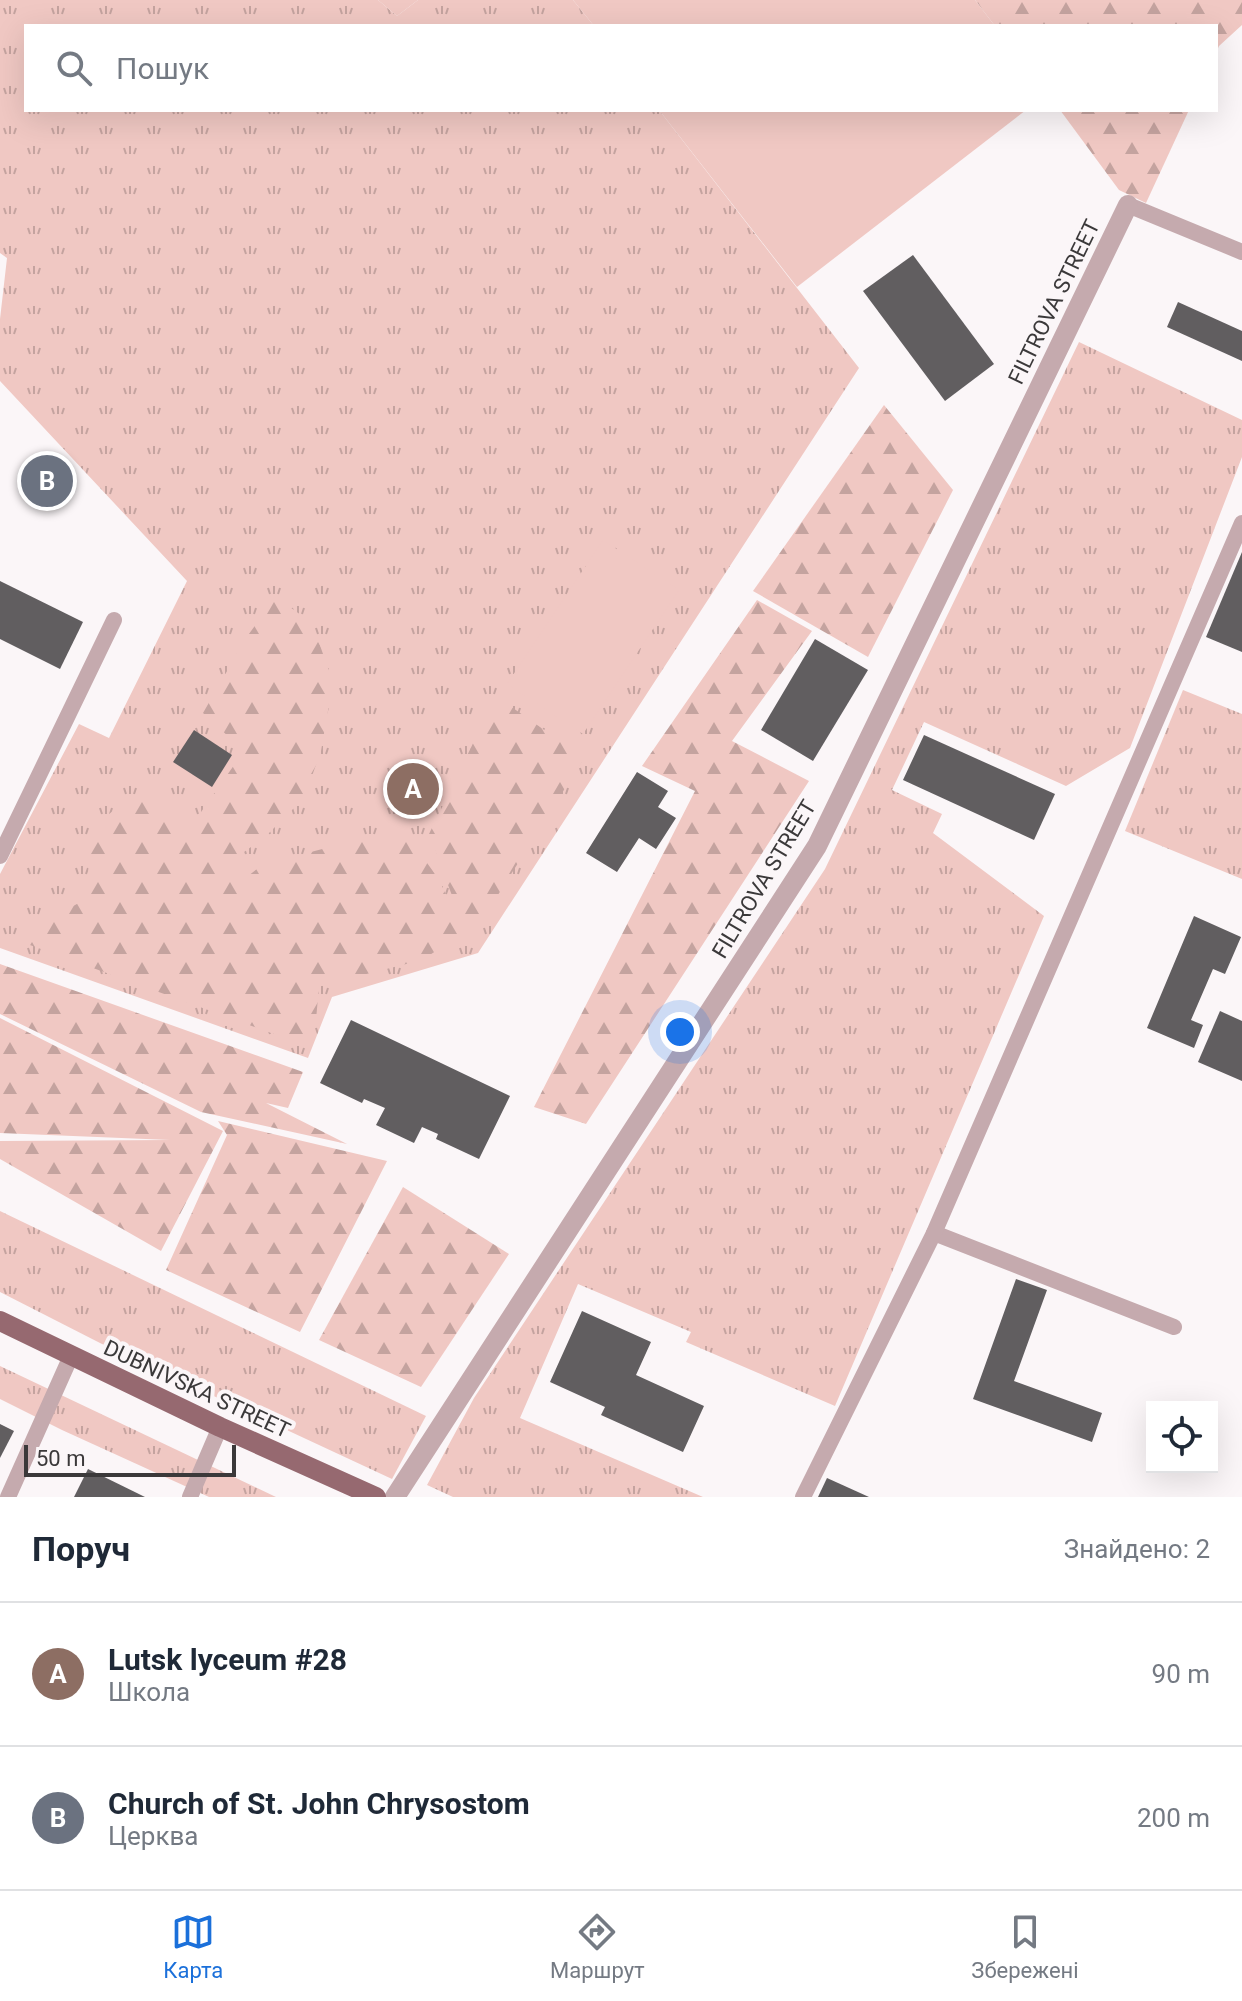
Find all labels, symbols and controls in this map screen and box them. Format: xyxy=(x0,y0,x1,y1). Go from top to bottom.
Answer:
search box xyxy=(24,24,1218,112)
icon: search xyxy=(52,46,96,90)
text: Пошук xyxy=(116,51,209,86)
street label: FILTROVA STREET xyxy=(1003,216,1105,388)
pin: B xyxy=(21,451,73,511)
pin: A xyxy=(387,759,439,819)
street label: FILTROVA STREET xyxy=(707,796,821,962)
your location xyxy=(660,1012,700,1052)
street label: DUBNIVSKA STREET xyxy=(100,1335,294,1443)
map controls xyxy=(1146,1401,1218,1473)
button: locate xyxy=(1146,1401,1218,1473)
scale bar xyxy=(24,1441,236,1477)
text: 50 m xyxy=(36,1446,85,1471)
text: Поруч xyxy=(32,1529,130,1569)
text: Знайдено: 2 xyxy=(1064,1534,1210,1564)
text: Lutsk lyceum #28 xyxy=(108,1642,347,1677)
text: A xyxy=(49,1659,67,1689)
text: 90 m xyxy=(1152,1659,1210,1689)
text: Школа xyxy=(108,1677,190,1707)
text: Church of St. John Chrysostom xyxy=(108,1786,530,1821)
text: B xyxy=(50,1803,66,1833)
text: 200 m xyxy=(1137,1803,1210,1833)
text: Церква xyxy=(108,1821,198,1851)
tab: Карта xyxy=(163,1910,223,1983)
tab: Маршрут xyxy=(550,1910,645,1983)
tab: Збережені xyxy=(971,1910,1079,1983)

